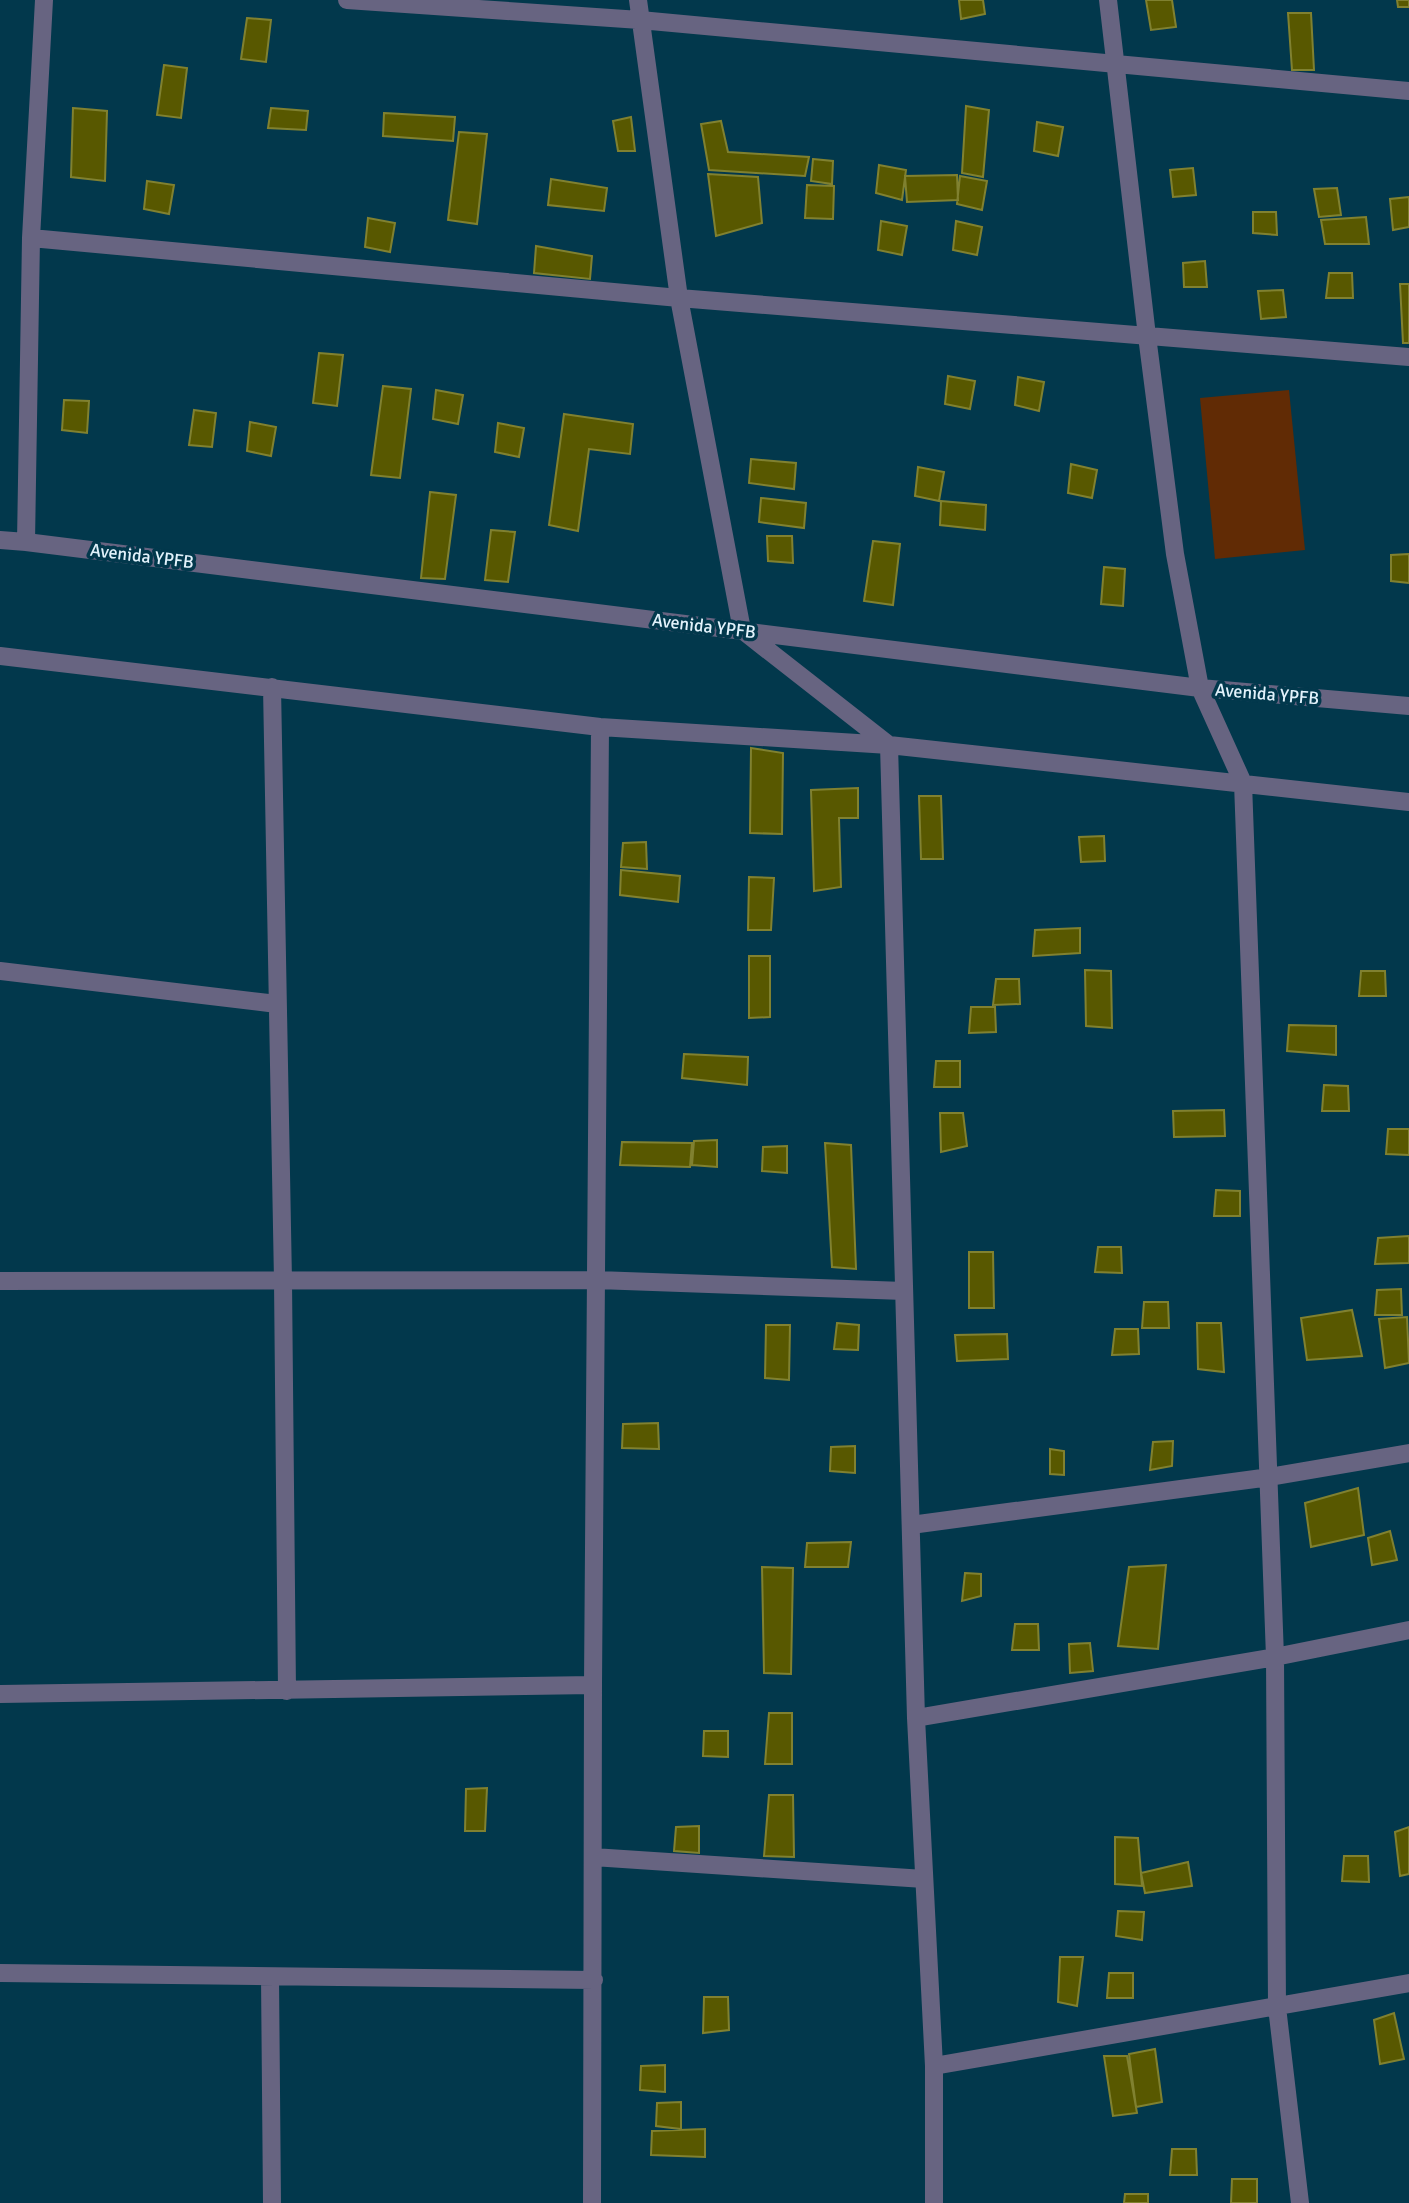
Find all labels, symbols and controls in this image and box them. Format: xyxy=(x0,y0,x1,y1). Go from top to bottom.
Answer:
street label: Avenida YPFB xyxy=(89,539,195,573)
street label: Avenida YPFB xyxy=(651,609,757,643)
street label: Avenida YPFB xyxy=(1214,678,1320,710)

